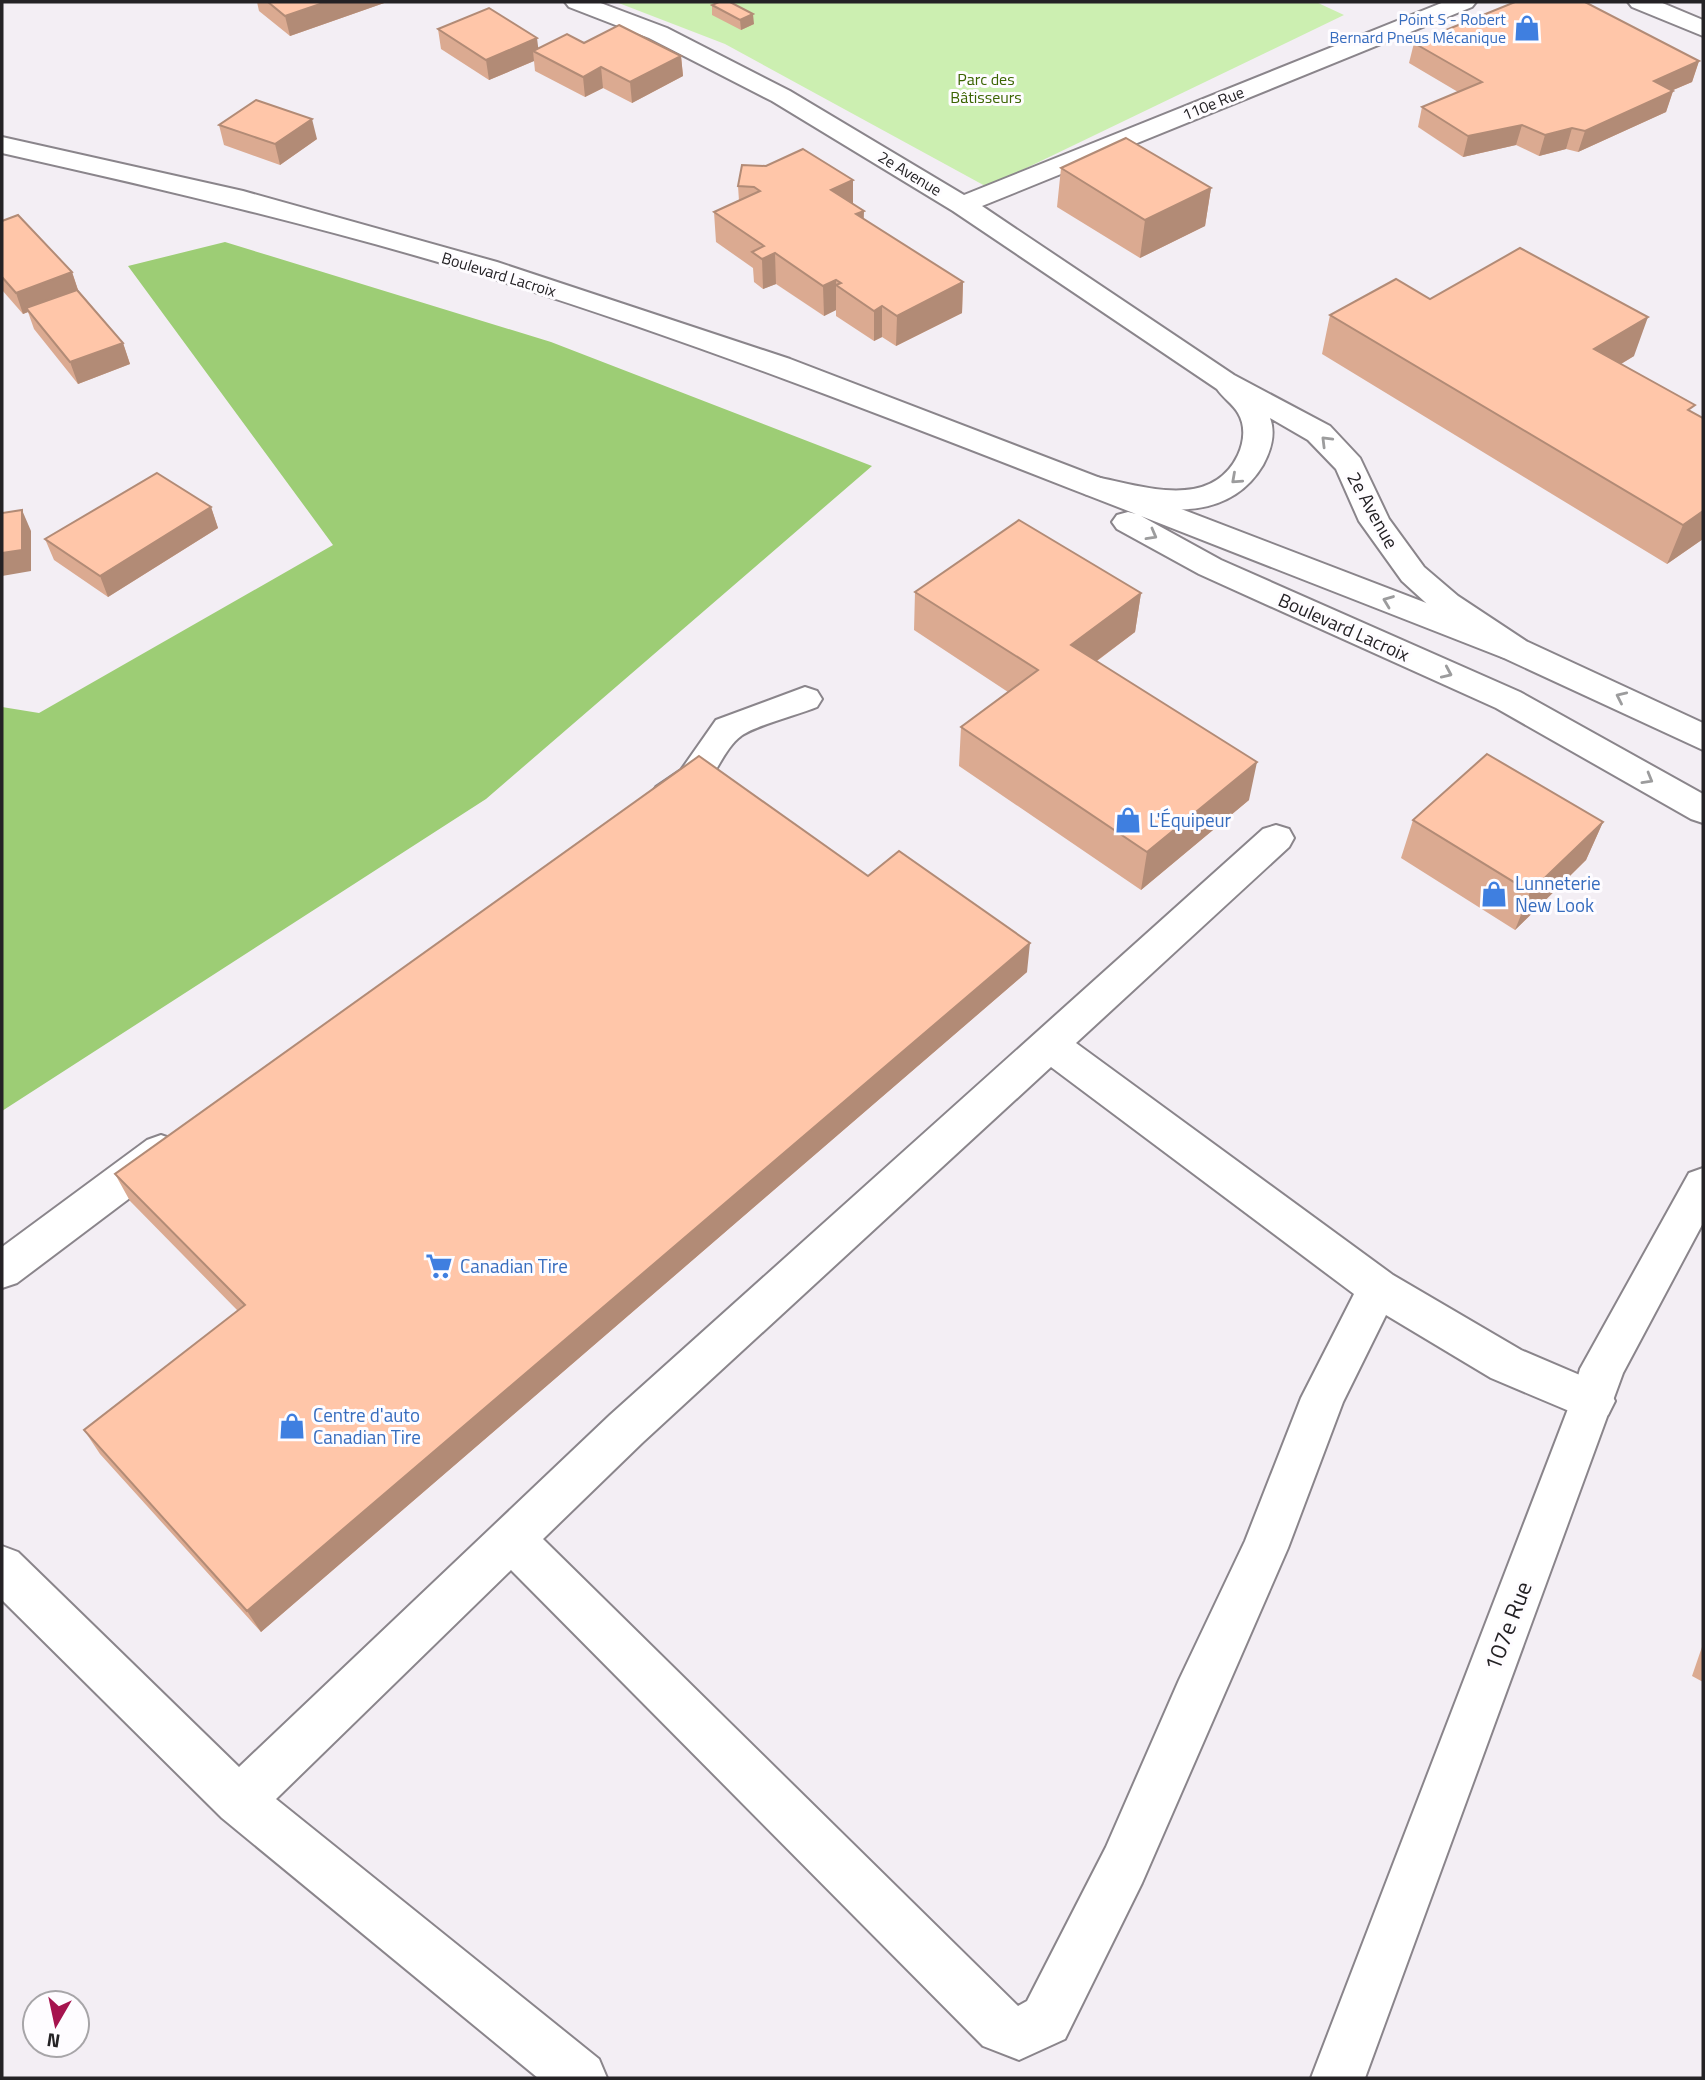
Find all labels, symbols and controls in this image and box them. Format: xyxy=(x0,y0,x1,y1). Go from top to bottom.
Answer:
place label: Point S - Robert Bernard Pneus Mécanique xyxy=(1329,7,1506,49)
shop icon: Point S - Robert Bernard Pneus Mécanique xyxy=(1512,13,1542,43)
park label: Parc des Bâtisseurs xyxy=(950,67,1022,109)
street label: 110e Rue xyxy=(1178,80,1248,126)
street label: 2e Avenue xyxy=(874,145,946,201)
street label: Boulevard Lacroix xyxy=(439,245,559,303)
one-way arrow xyxy=(1322,437,1334,449)
street label: 2e Avenue xyxy=(1340,466,1406,553)
one-way arrow xyxy=(1231,471,1244,483)
one-way arrow xyxy=(1145,527,1157,540)
street label: Boulevard Lacroix xyxy=(1274,585,1415,669)
one-way arrow xyxy=(1382,595,1394,609)
one-way arrow xyxy=(1440,665,1452,679)
one-way arrow xyxy=(1615,691,1628,705)
one-way arrow xyxy=(1641,771,1653,784)
shop icon: L'Équipeur xyxy=(1113,805,1143,835)
place label: L'Équipeur xyxy=(1149,805,1232,834)
place label: Lunneterie New Look xyxy=(1515,868,1601,919)
shop icon: Lunneterie New Look xyxy=(1479,879,1509,909)
supermarket icon: Canadian Tire xyxy=(424,1251,454,1281)
place label: Canadian Tire xyxy=(460,1251,568,1280)
place label: Centre d'auto Canadian Tire xyxy=(313,1400,421,1451)
shop icon: Centre d'auto Canadian Tire xyxy=(277,1411,307,1441)
street label: 107e Rue xyxy=(1474,1576,1541,1676)
north arrow xyxy=(21,1989,91,2059)
text: N xyxy=(44,2026,62,2057)

